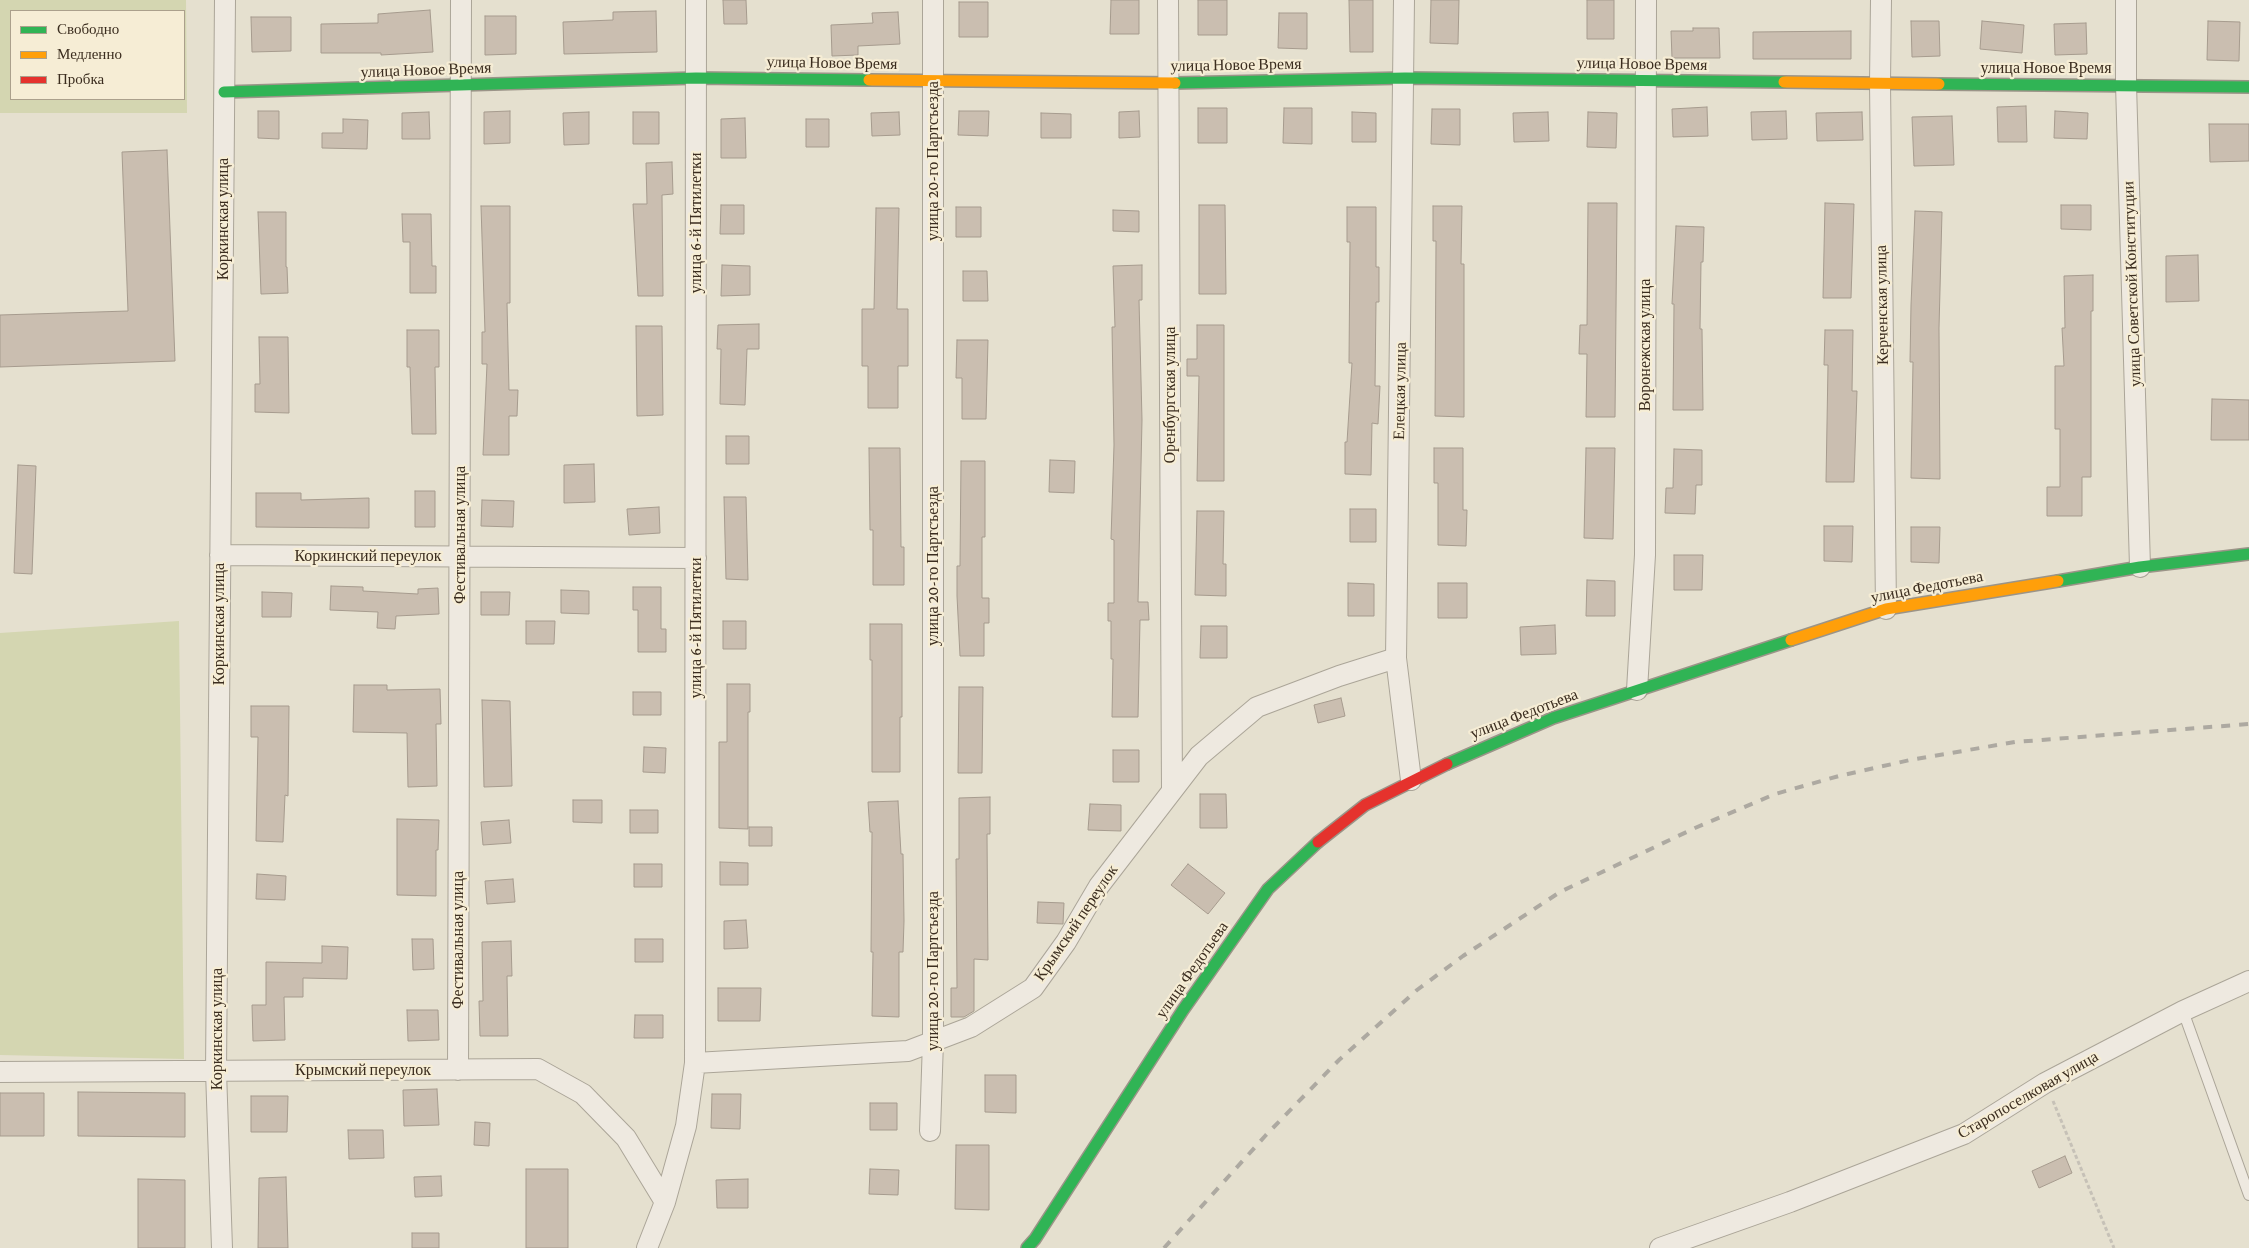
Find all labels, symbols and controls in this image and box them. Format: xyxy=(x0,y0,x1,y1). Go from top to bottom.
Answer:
legend xyxy=(10,10,185,100)
text: Свободно xyxy=(57,21,119,37)
text: Медленно xyxy=(57,46,122,62)
street label: улица Новое Время xyxy=(766,52,898,74)
street label: улица Новое Время xyxy=(1576,53,1708,75)
street label: улица Новое Время xyxy=(1170,54,1302,76)
street label: улица Новое Время xyxy=(360,58,492,82)
street label: улица Новое Время xyxy=(1980,58,2112,78)
text: Пробка xyxy=(57,71,104,87)
street label: улица 20-го Партсъезда xyxy=(923,81,943,241)
street label: улица 6-й Пятилетки xyxy=(686,153,706,293)
street label: Коркинская улица xyxy=(213,158,233,280)
street label: улица Советской Конституции xyxy=(2119,181,2145,387)
street label: Керченская улица xyxy=(1871,245,1893,365)
street label: Воронежская улица xyxy=(1635,279,1655,411)
street label: Оренбургская улица xyxy=(1160,327,1180,463)
street label: Елецкая улица xyxy=(1390,342,1410,440)
street label: Фестивальная улица xyxy=(450,466,470,604)
street label: улица 20-го Партсъезда xyxy=(923,486,943,646)
street label: Коркинский переулок xyxy=(294,546,442,566)
street label: улица 6-й Пятилетки xyxy=(686,558,706,698)
street label: Коркинская улица xyxy=(209,563,229,685)
street label: улица Федотьева xyxy=(1869,567,1985,607)
street label: улица Федотьева xyxy=(1467,685,1581,743)
street label: Крымский переулок xyxy=(1030,861,1122,985)
street label: Фестивальная улица xyxy=(448,871,468,1009)
street label: улица 20-го Партсъезда xyxy=(923,891,943,1051)
street label: улица Федотьева xyxy=(1151,918,1233,1022)
street label: Коркинская улица xyxy=(207,968,227,1090)
street label: Старопоселковая улица xyxy=(1954,1047,2102,1143)
street label: Крымский переулок xyxy=(295,1060,431,1080)

